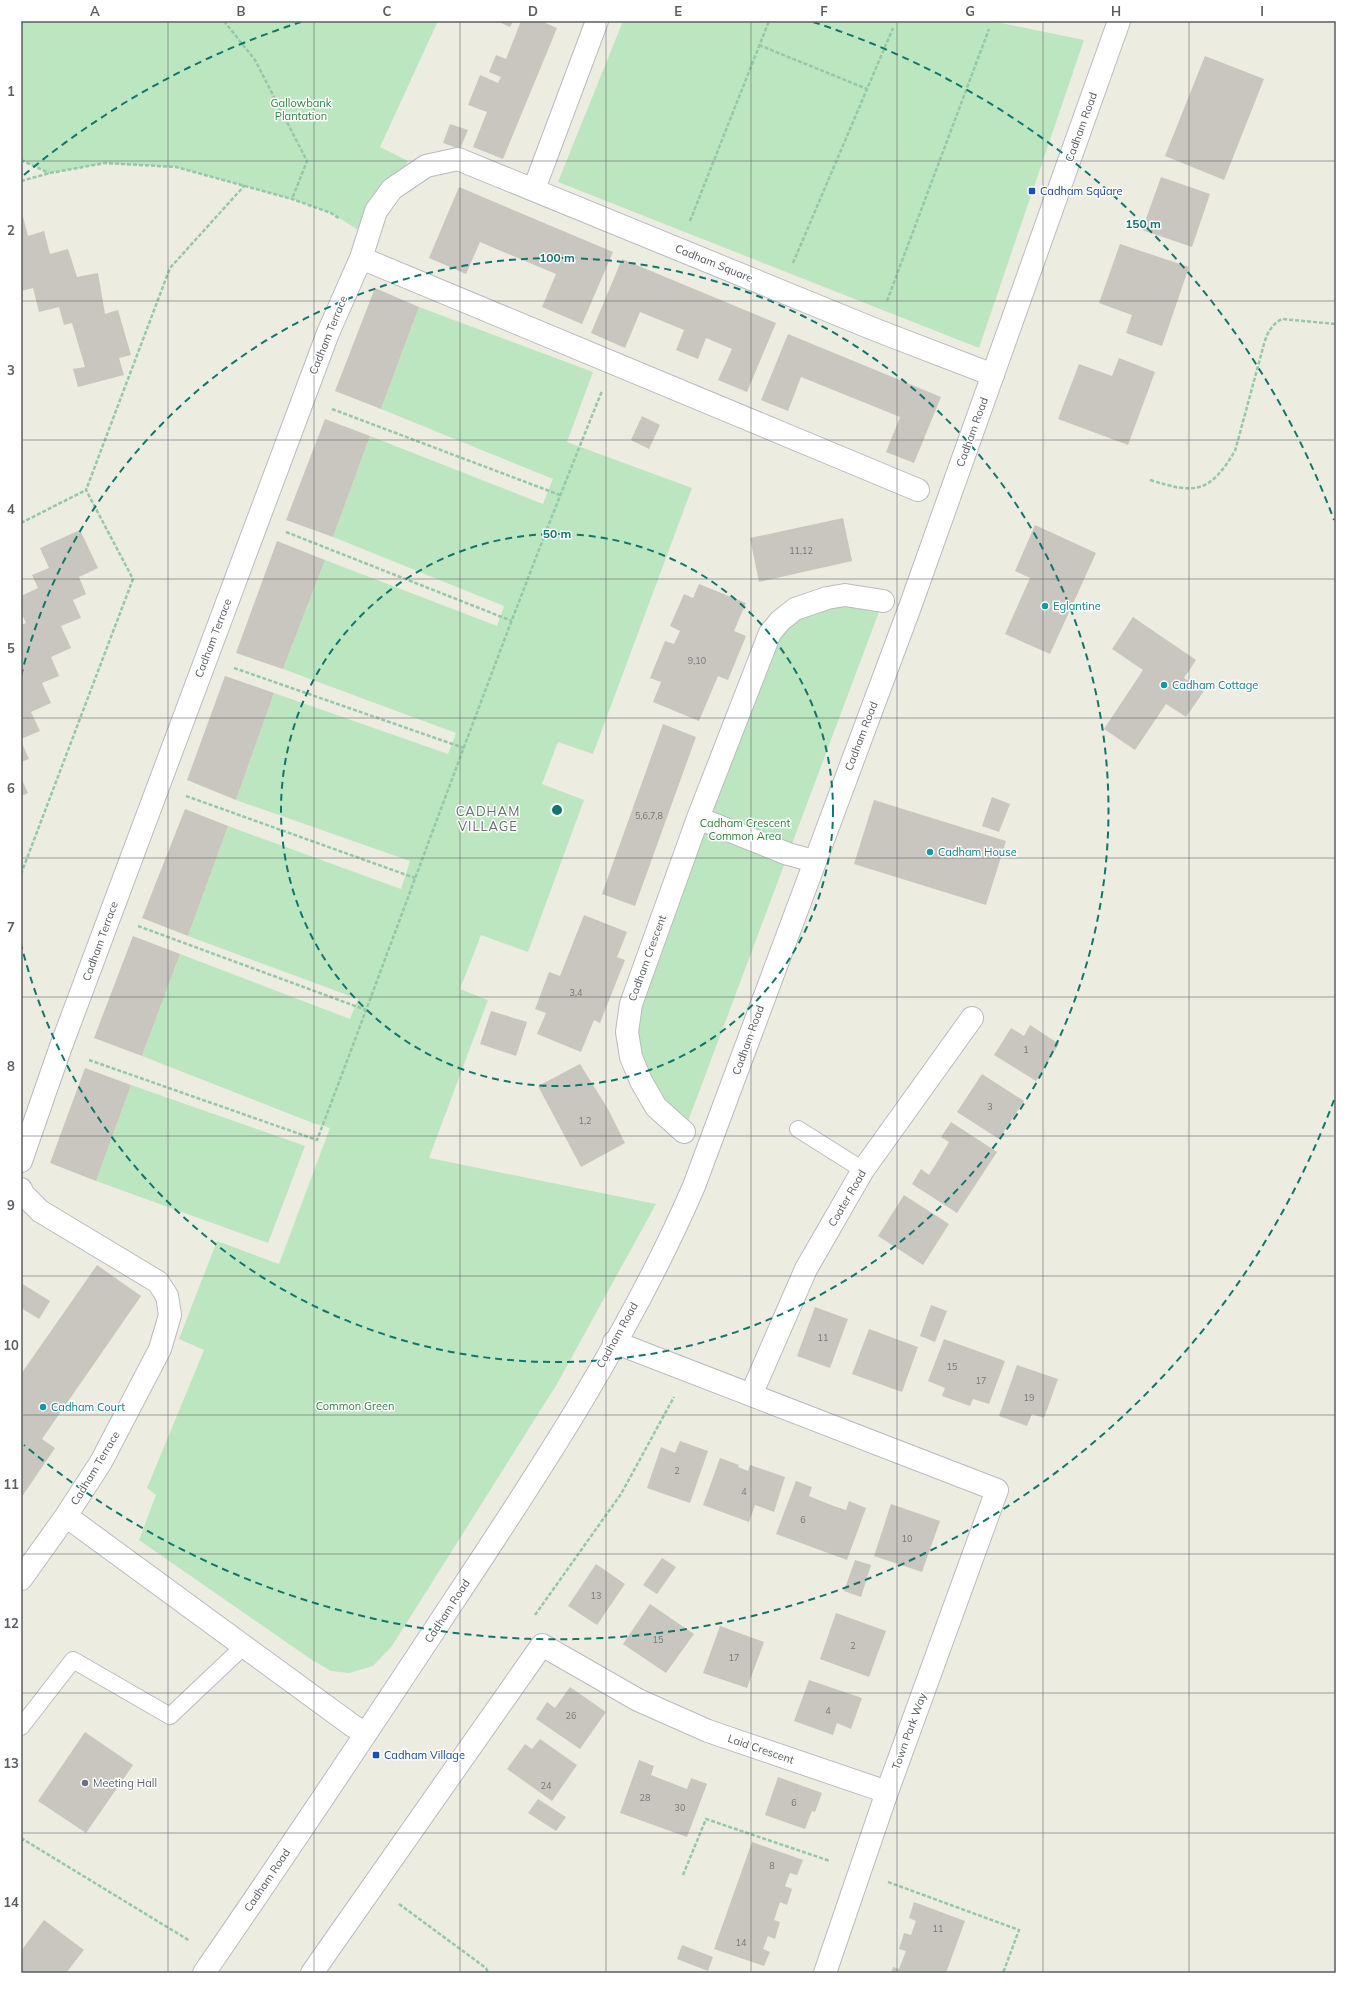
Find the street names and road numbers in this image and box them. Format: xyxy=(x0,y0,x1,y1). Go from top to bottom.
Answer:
street label: Cadham Road xyxy=(1062,90,1100,164)
street label: Cadham Square xyxy=(673,241,755,285)
street label: Cadham Terrace xyxy=(306,294,350,376)
street label: Cadham Road xyxy=(953,395,991,469)
street label: Cadham Terrace xyxy=(191,596,235,680)
street label: Cadham Road xyxy=(841,699,881,773)
street label: Cadham Terrace xyxy=(79,899,121,983)
street label: Cadham Crescent xyxy=(625,913,669,1003)
street label: Cadham Road xyxy=(729,1003,767,1077)
street label: Coater Road xyxy=(825,1167,869,1229)
street label: Cadham Road xyxy=(593,1300,641,1370)
street label: Cadham Terrace xyxy=(67,1428,123,1508)
street label: Cadham Road xyxy=(421,1577,473,1645)
street label: Town Park Way xyxy=(889,1690,929,1771)
street label: Laid Crescent xyxy=(726,1731,796,1767)
street label: Cadham Road xyxy=(241,1846,293,1914)

